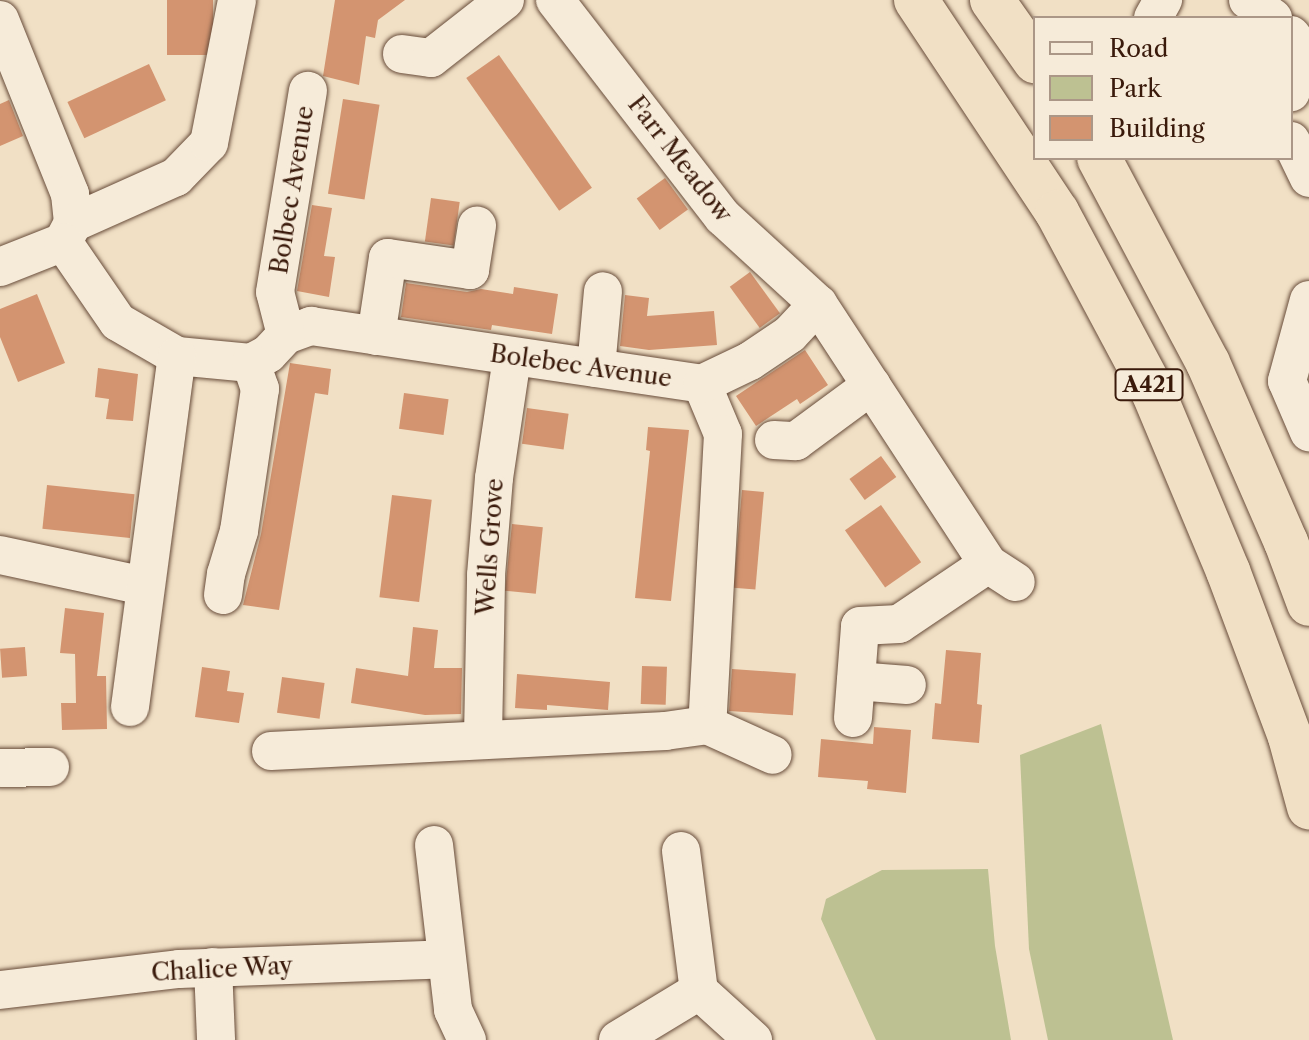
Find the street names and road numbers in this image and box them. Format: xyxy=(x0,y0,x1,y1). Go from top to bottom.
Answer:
street label: Farr Meadow xyxy=(622,90,738,228)
street label: Bolbec Avenue xyxy=(264,103,320,277)
street label: Bolebec Avenue xyxy=(488,339,674,393)
road number: A421 xyxy=(1113,367,1185,403)
street label: Wells Grove xyxy=(471,477,509,617)
street label: Chalice Way xyxy=(150,951,294,987)

